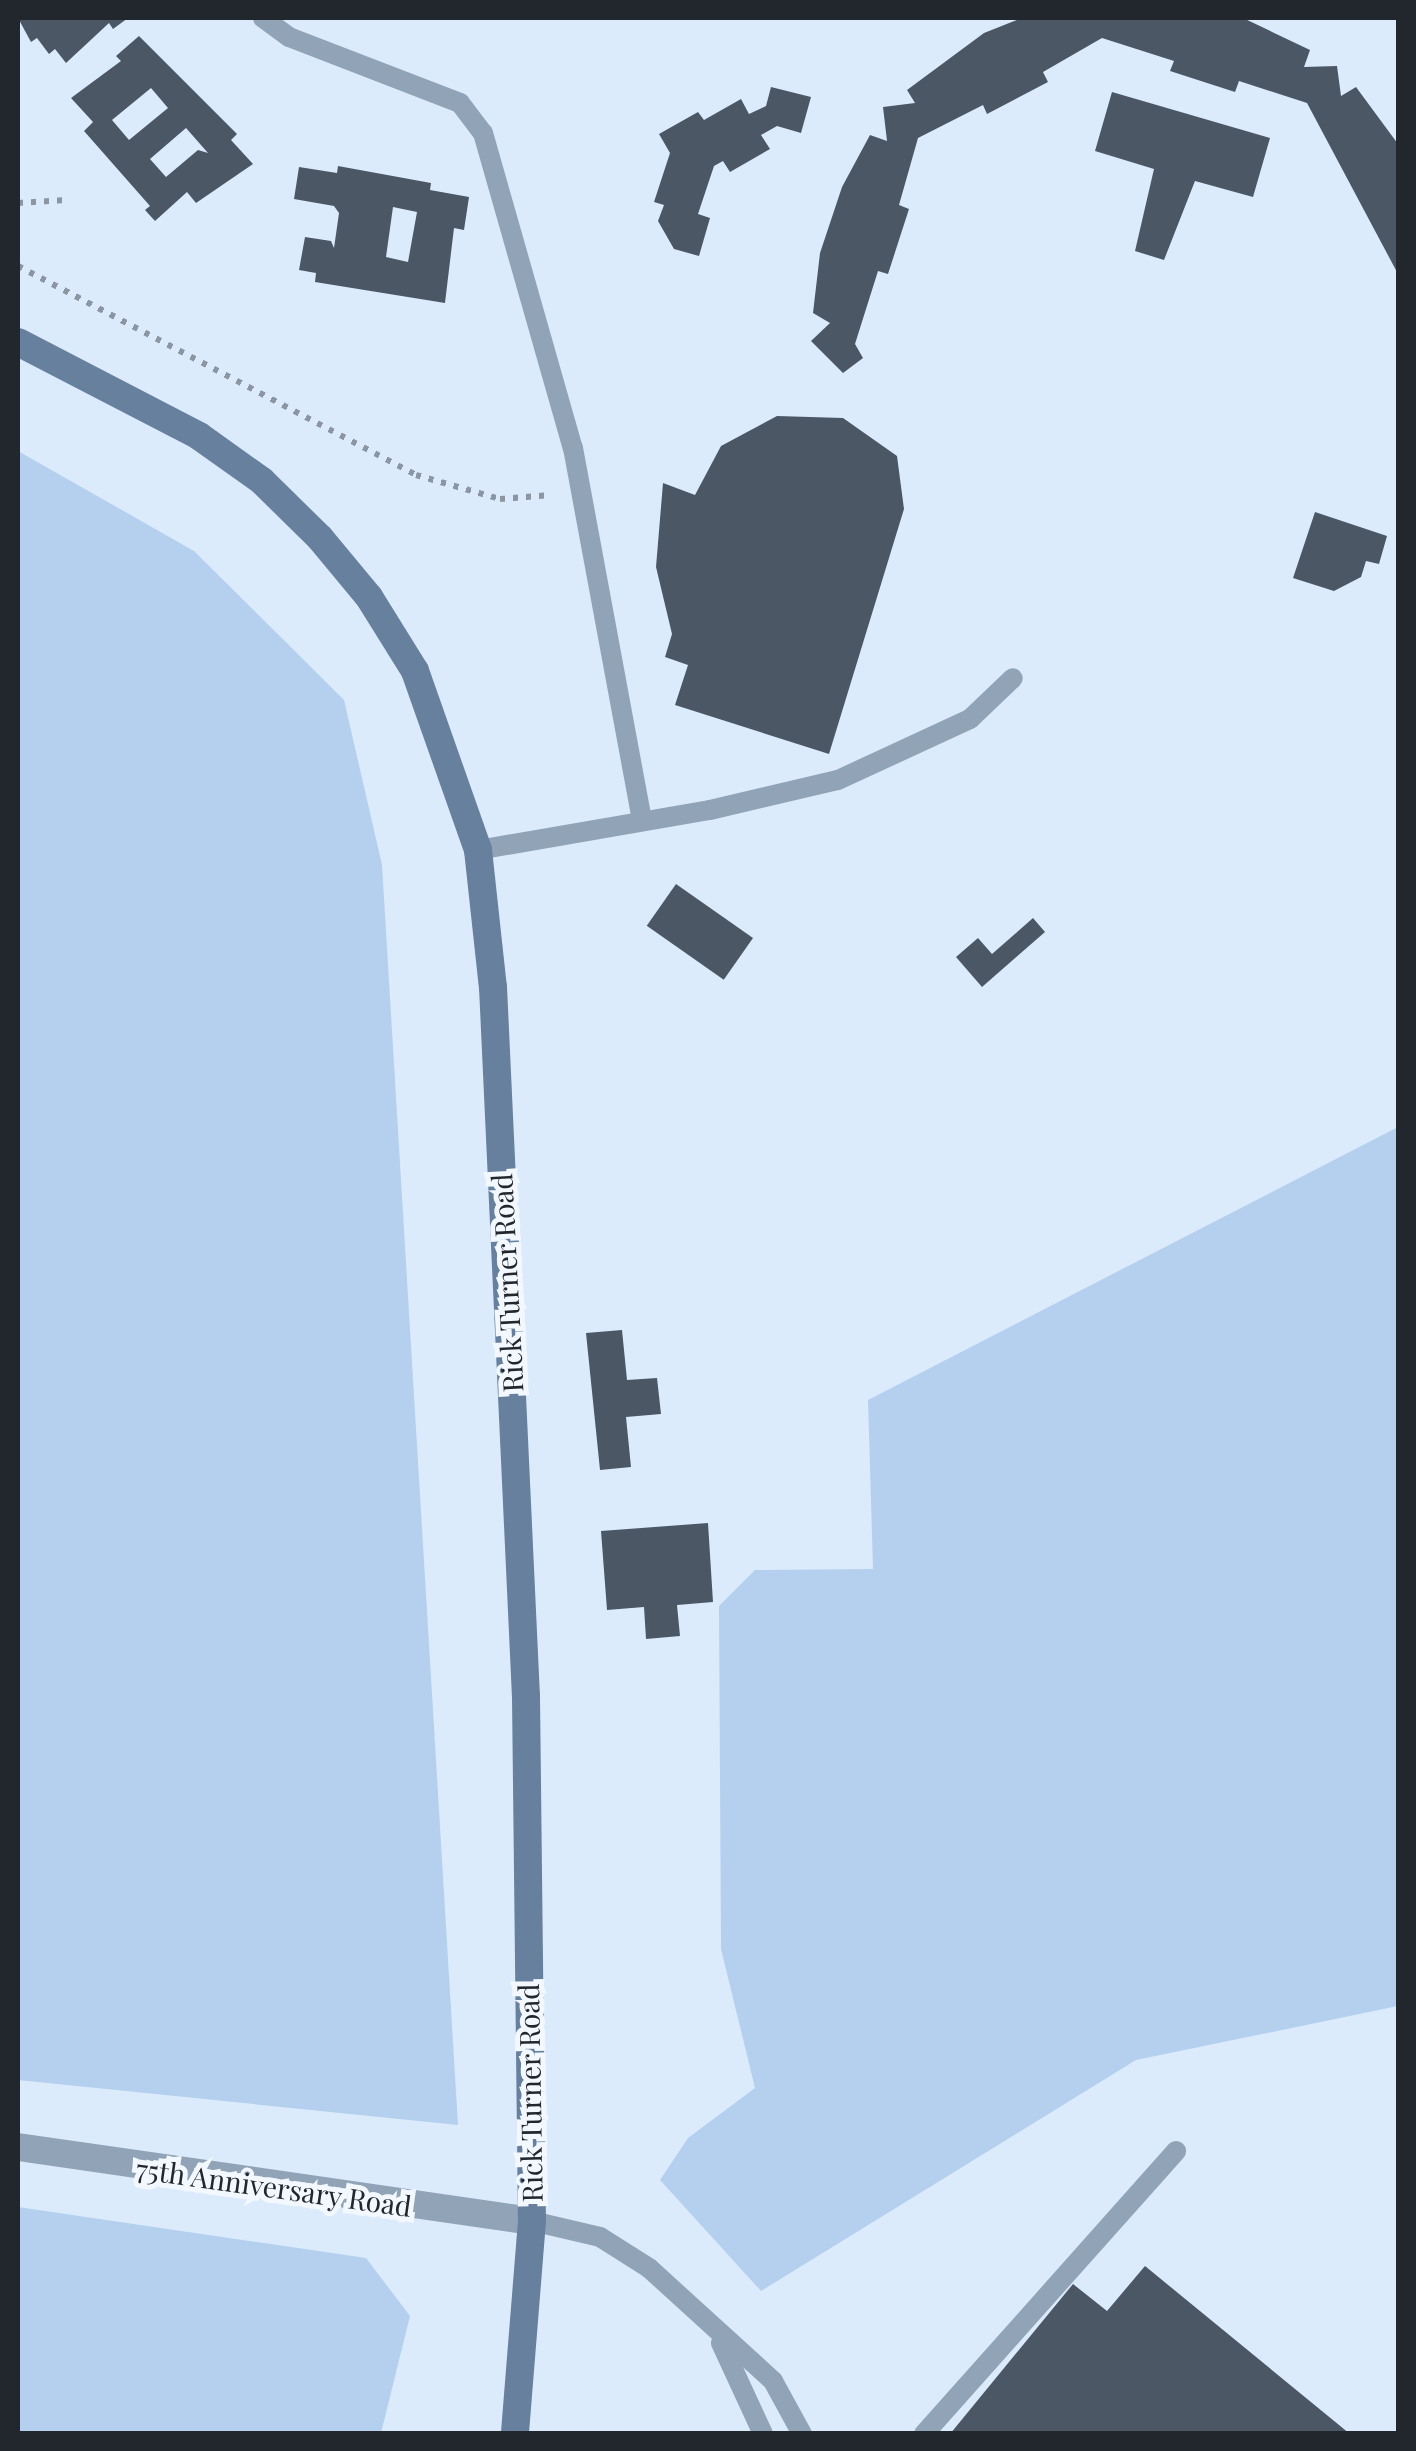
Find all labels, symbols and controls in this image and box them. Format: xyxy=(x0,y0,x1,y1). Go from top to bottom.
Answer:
street label: Rick Turner Road xyxy=(484,1172,530,1394)
street label: Rick Turner Road xyxy=(511,1982,549,2204)
street label: 75th Anniversary Road xyxy=(133,2151,415,2223)

